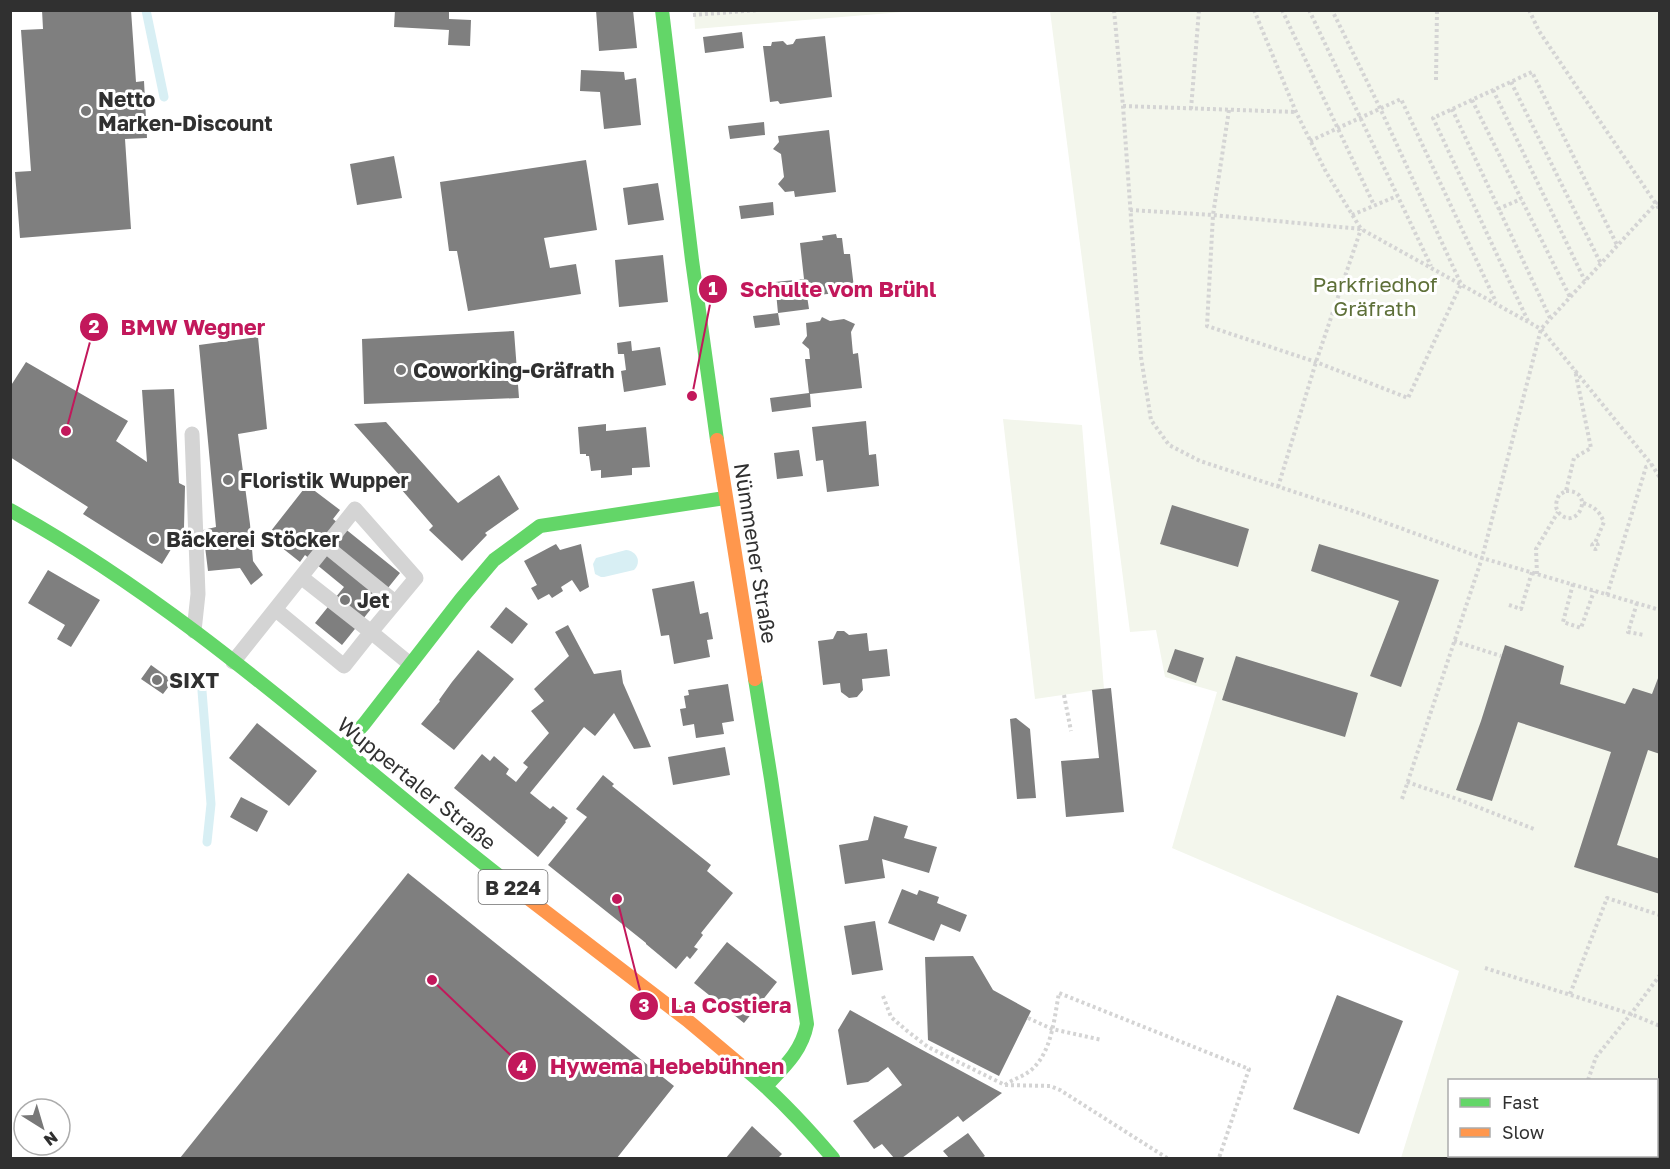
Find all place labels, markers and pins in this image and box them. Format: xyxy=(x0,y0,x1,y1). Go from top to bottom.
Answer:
place label: Netto Marken-Discount xyxy=(98,86,273,136)
marker: Netto Marken-Discount xyxy=(79,104,93,118)
callout: Schulte vom Brühl xyxy=(698,269,949,309)
callout: BMW Wegner xyxy=(79,307,278,347)
place label: Coworking-Gräfrath xyxy=(413,357,614,383)
marker: Coworking-Gräfrath xyxy=(394,363,408,377)
place label: Floristik Wupper xyxy=(240,467,409,493)
marker: Floristik Wupper xyxy=(221,473,235,487)
place label: Bäckerei Stöcker xyxy=(166,526,340,552)
marker: Bäckerei Stöcker xyxy=(147,532,161,546)
place label: Jet xyxy=(357,587,390,613)
marker: Jet xyxy=(338,593,352,607)
place label: SIXT xyxy=(169,667,220,693)
marker: SIXT xyxy=(150,673,164,687)
callout: La Costiera xyxy=(629,986,804,1026)
callout: Hywema Hebebühnen xyxy=(507,1046,796,1086)

